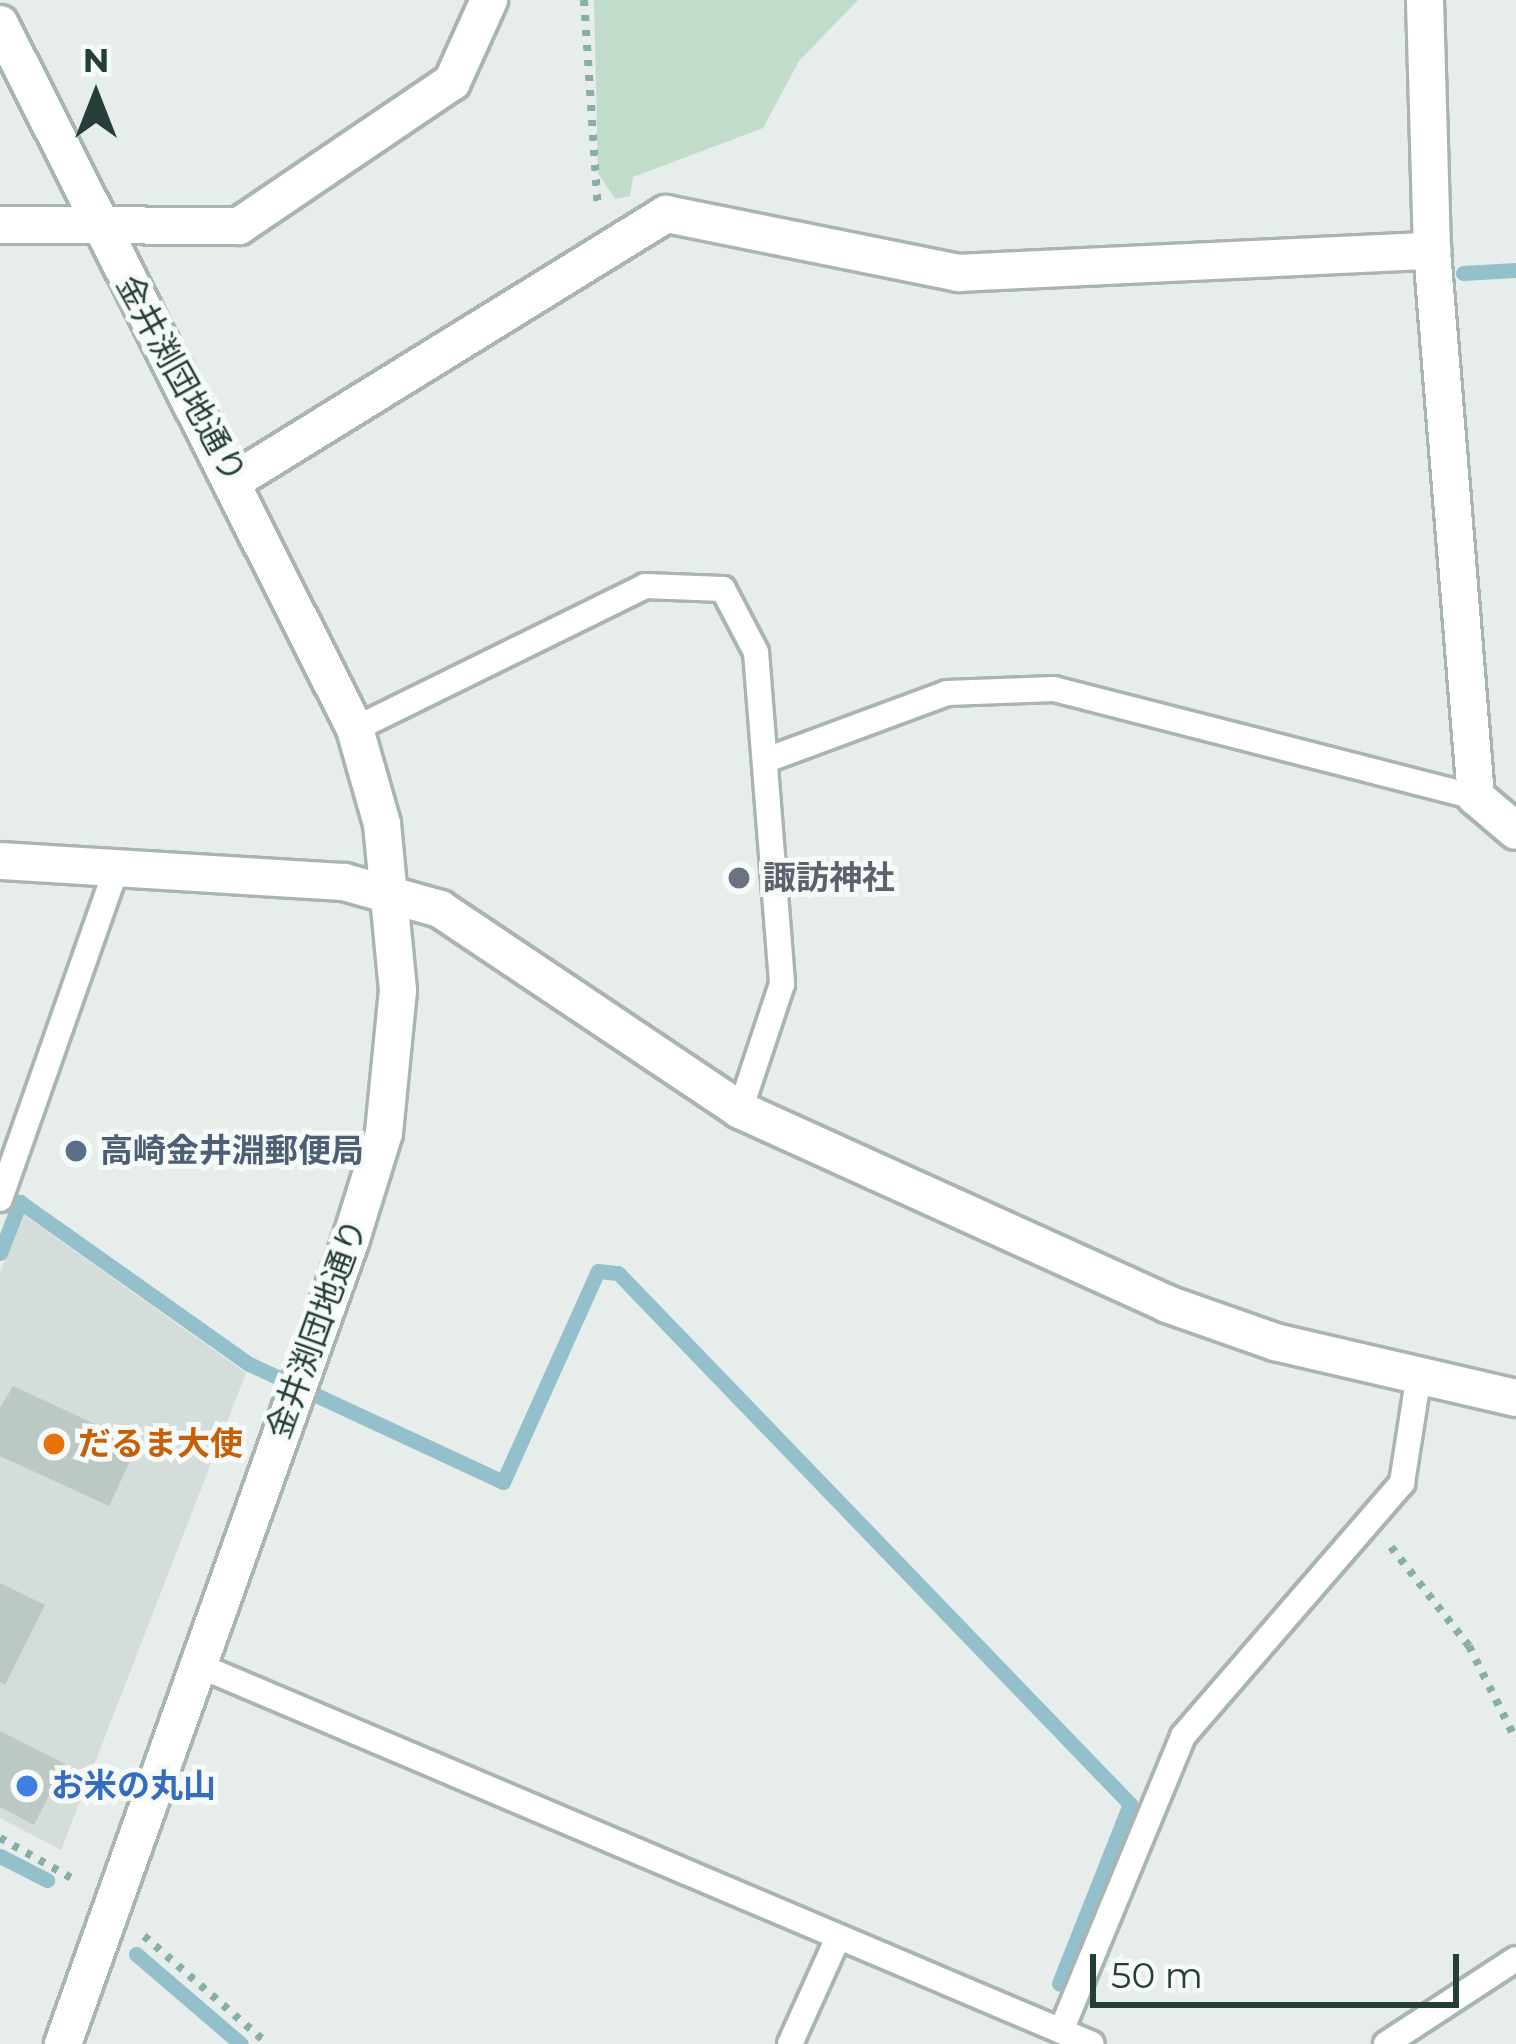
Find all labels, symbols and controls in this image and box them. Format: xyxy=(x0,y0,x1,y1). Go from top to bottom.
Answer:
north arrow xyxy=(36,36,156,156)
text: N xyxy=(83,40,109,80)
street label: 金井渕団地通り xyxy=(108,268,254,490)
place label: 諏訪神社 xyxy=(763,858,895,898)
marker: 諏訪神社 xyxy=(726,865,752,891)
place label: 高崎金井淵郵便局 xyxy=(100,1131,364,1171)
marker: 高崎金井淵郵便局 xyxy=(63,1138,89,1164)
street label: 金井渕団地通り xyxy=(259,1214,375,1444)
place label: だるま大使 xyxy=(78,1424,243,1464)
marker: だるま大使 xyxy=(41,1431,67,1457)
place label: お米の丸山 xyxy=(51,1766,216,1806)
marker: お米の丸山 xyxy=(14,1773,40,1799)
scale bar xyxy=(1096,1930,1465,2004)
text: 50 m xyxy=(1111,1953,1203,1997)

